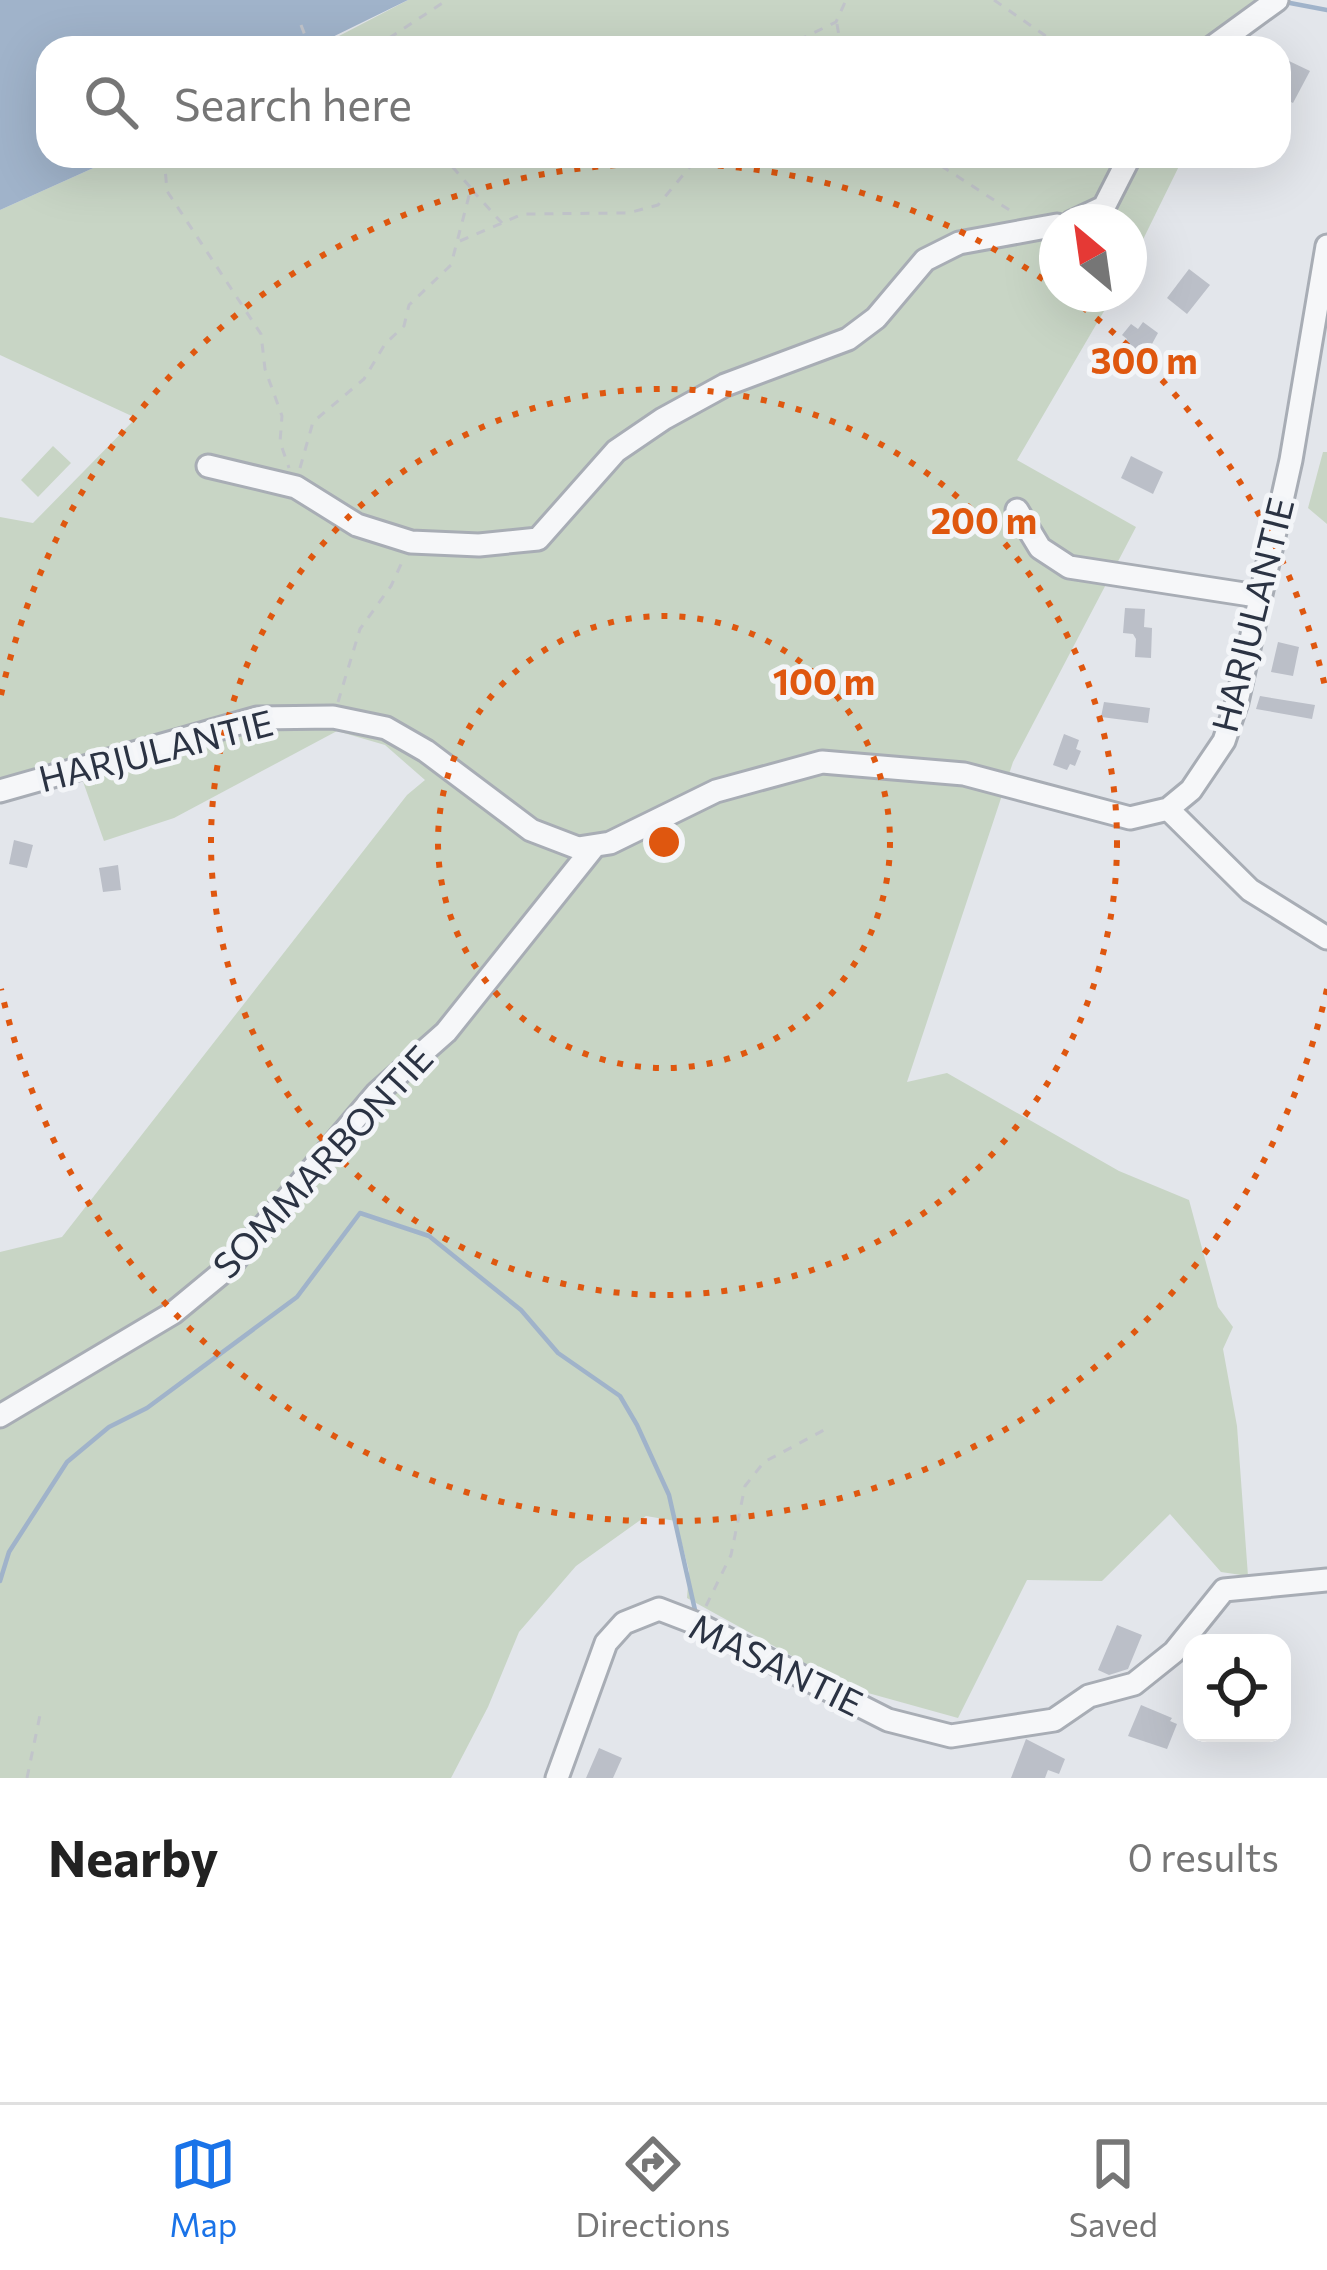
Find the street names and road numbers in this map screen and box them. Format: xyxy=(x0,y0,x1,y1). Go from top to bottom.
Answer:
street label: HARJULANTIE xyxy=(1201,493,1301,736)
street label: HARJULANTIE xyxy=(34,699,277,799)
street label: SOMMARBONTIE xyxy=(202,1035,441,1286)
street label: MASANTIE xyxy=(683,1602,871,1724)

